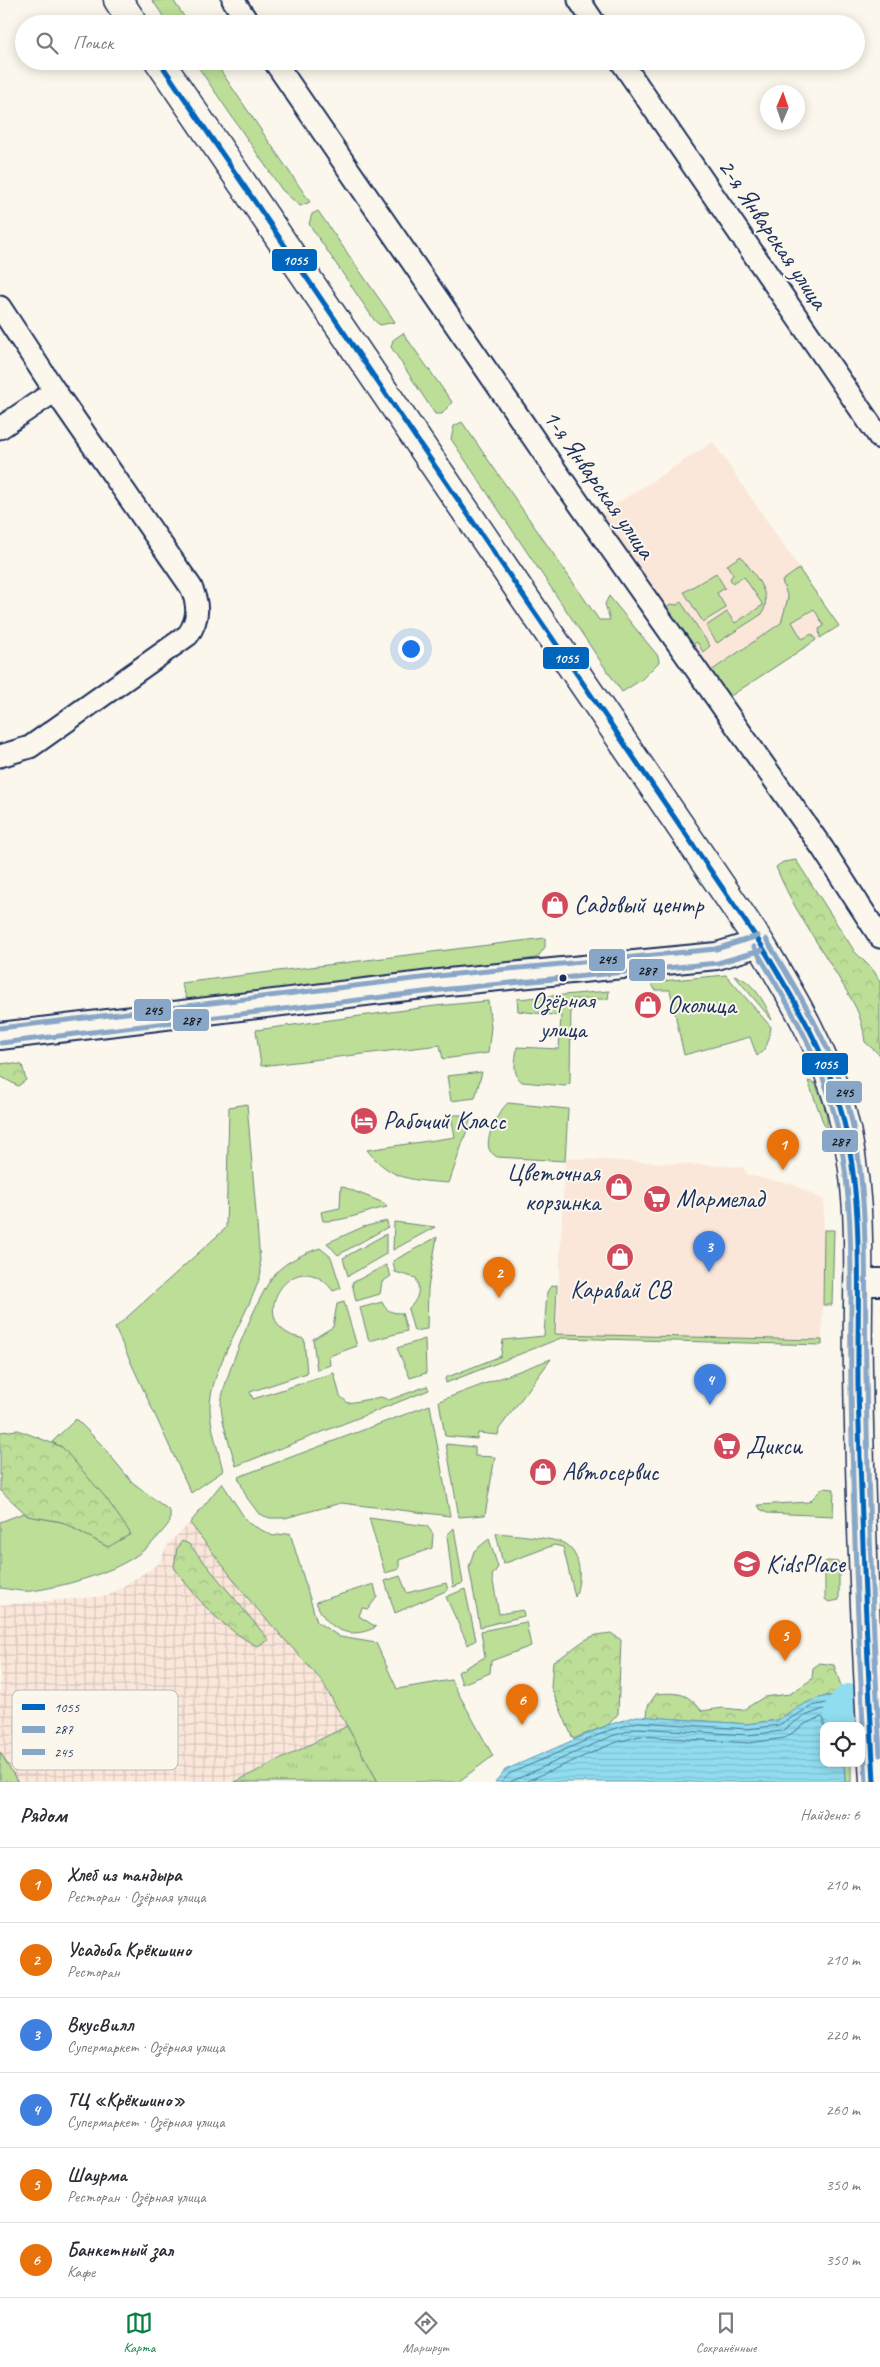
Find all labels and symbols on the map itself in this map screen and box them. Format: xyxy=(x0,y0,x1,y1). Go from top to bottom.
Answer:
north arrow xyxy=(760,85,805,130)
street label: 2-я Январская улица xyxy=(711,152,836,317)
line badge: 1055 xyxy=(271,248,318,272)
text: 1055 xyxy=(283,252,309,269)
street label: 1-я Январская улица xyxy=(536,403,664,567)
your location xyxy=(398,636,424,662)
line badge: 1055 xyxy=(542,646,590,670)
text: 1055 xyxy=(554,650,580,667)
place label: Садовый центр xyxy=(574,889,705,921)
shop icon: Садовый центр xyxy=(540,890,570,920)
line badge: 245 xyxy=(588,948,626,972)
text: 245 xyxy=(598,951,618,968)
line badge: 287 xyxy=(628,958,666,982)
text: 287 xyxy=(638,962,658,979)
marker: Озёрная улица xyxy=(558,973,568,983)
place label: Озёрная улица xyxy=(532,985,596,1044)
place label: Околица xyxy=(667,989,739,1021)
shop icon: Околица xyxy=(633,990,663,1020)
line badge: 245 xyxy=(133,998,172,1022)
text: 245 xyxy=(144,1002,164,1019)
line badge: 287 xyxy=(172,1008,210,1032)
text: 287 xyxy=(182,1012,202,1029)
line badge: 1055 xyxy=(801,1052,849,1076)
text: 1055 xyxy=(813,1056,839,1073)
line badge: 245 xyxy=(825,1080,863,1104)
text: 245 xyxy=(835,1084,855,1101)
place label: Рабочий Класс xyxy=(383,1105,507,1137)
hotel icon: Рабочий Класс xyxy=(349,1106,379,1136)
pin: 1 xyxy=(767,1129,799,1170)
line badge: 287 xyxy=(821,1129,859,1153)
text: 287 xyxy=(831,1133,851,1150)
place label: Цветочная корзинка xyxy=(506,1157,603,1218)
shop icon: Цветочная корзинка xyxy=(604,1172,634,1202)
place label: Мармелад xyxy=(676,1183,766,1215)
supermarket icon: Мармелад xyxy=(642,1184,672,1214)
pin: 3 xyxy=(693,1231,725,1272)
shop icon: Каравай СВ xyxy=(605,1242,635,1272)
pin: 2 xyxy=(483,1257,515,1298)
place label: Каравай СВ xyxy=(570,1274,673,1306)
pin: 4 xyxy=(694,1364,726,1405)
place label: Дикси xyxy=(746,1430,804,1462)
supermarket icon: Дикси xyxy=(712,1431,742,1461)
place label: Автосервис xyxy=(562,1456,659,1488)
shop icon: Автосервис xyxy=(528,1457,558,1487)
place label: KidsPlace xyxy=(766,1548,847,1580)
school or university icon: KidsPlace xyxy=(732,1549,762,1579)
pin: 5 xyxy=(769,1620,801,1661)
pin: 6 xyxy=(506,1684,538,1725)
legend xyxy=(12,1690,178,1770)
text: 1055 xyxy=(54,1699,80,1716)
text: 287 xyxy=(54,1721,74,1738)
text: 245 xyxy=(54,1744,74,1761)

